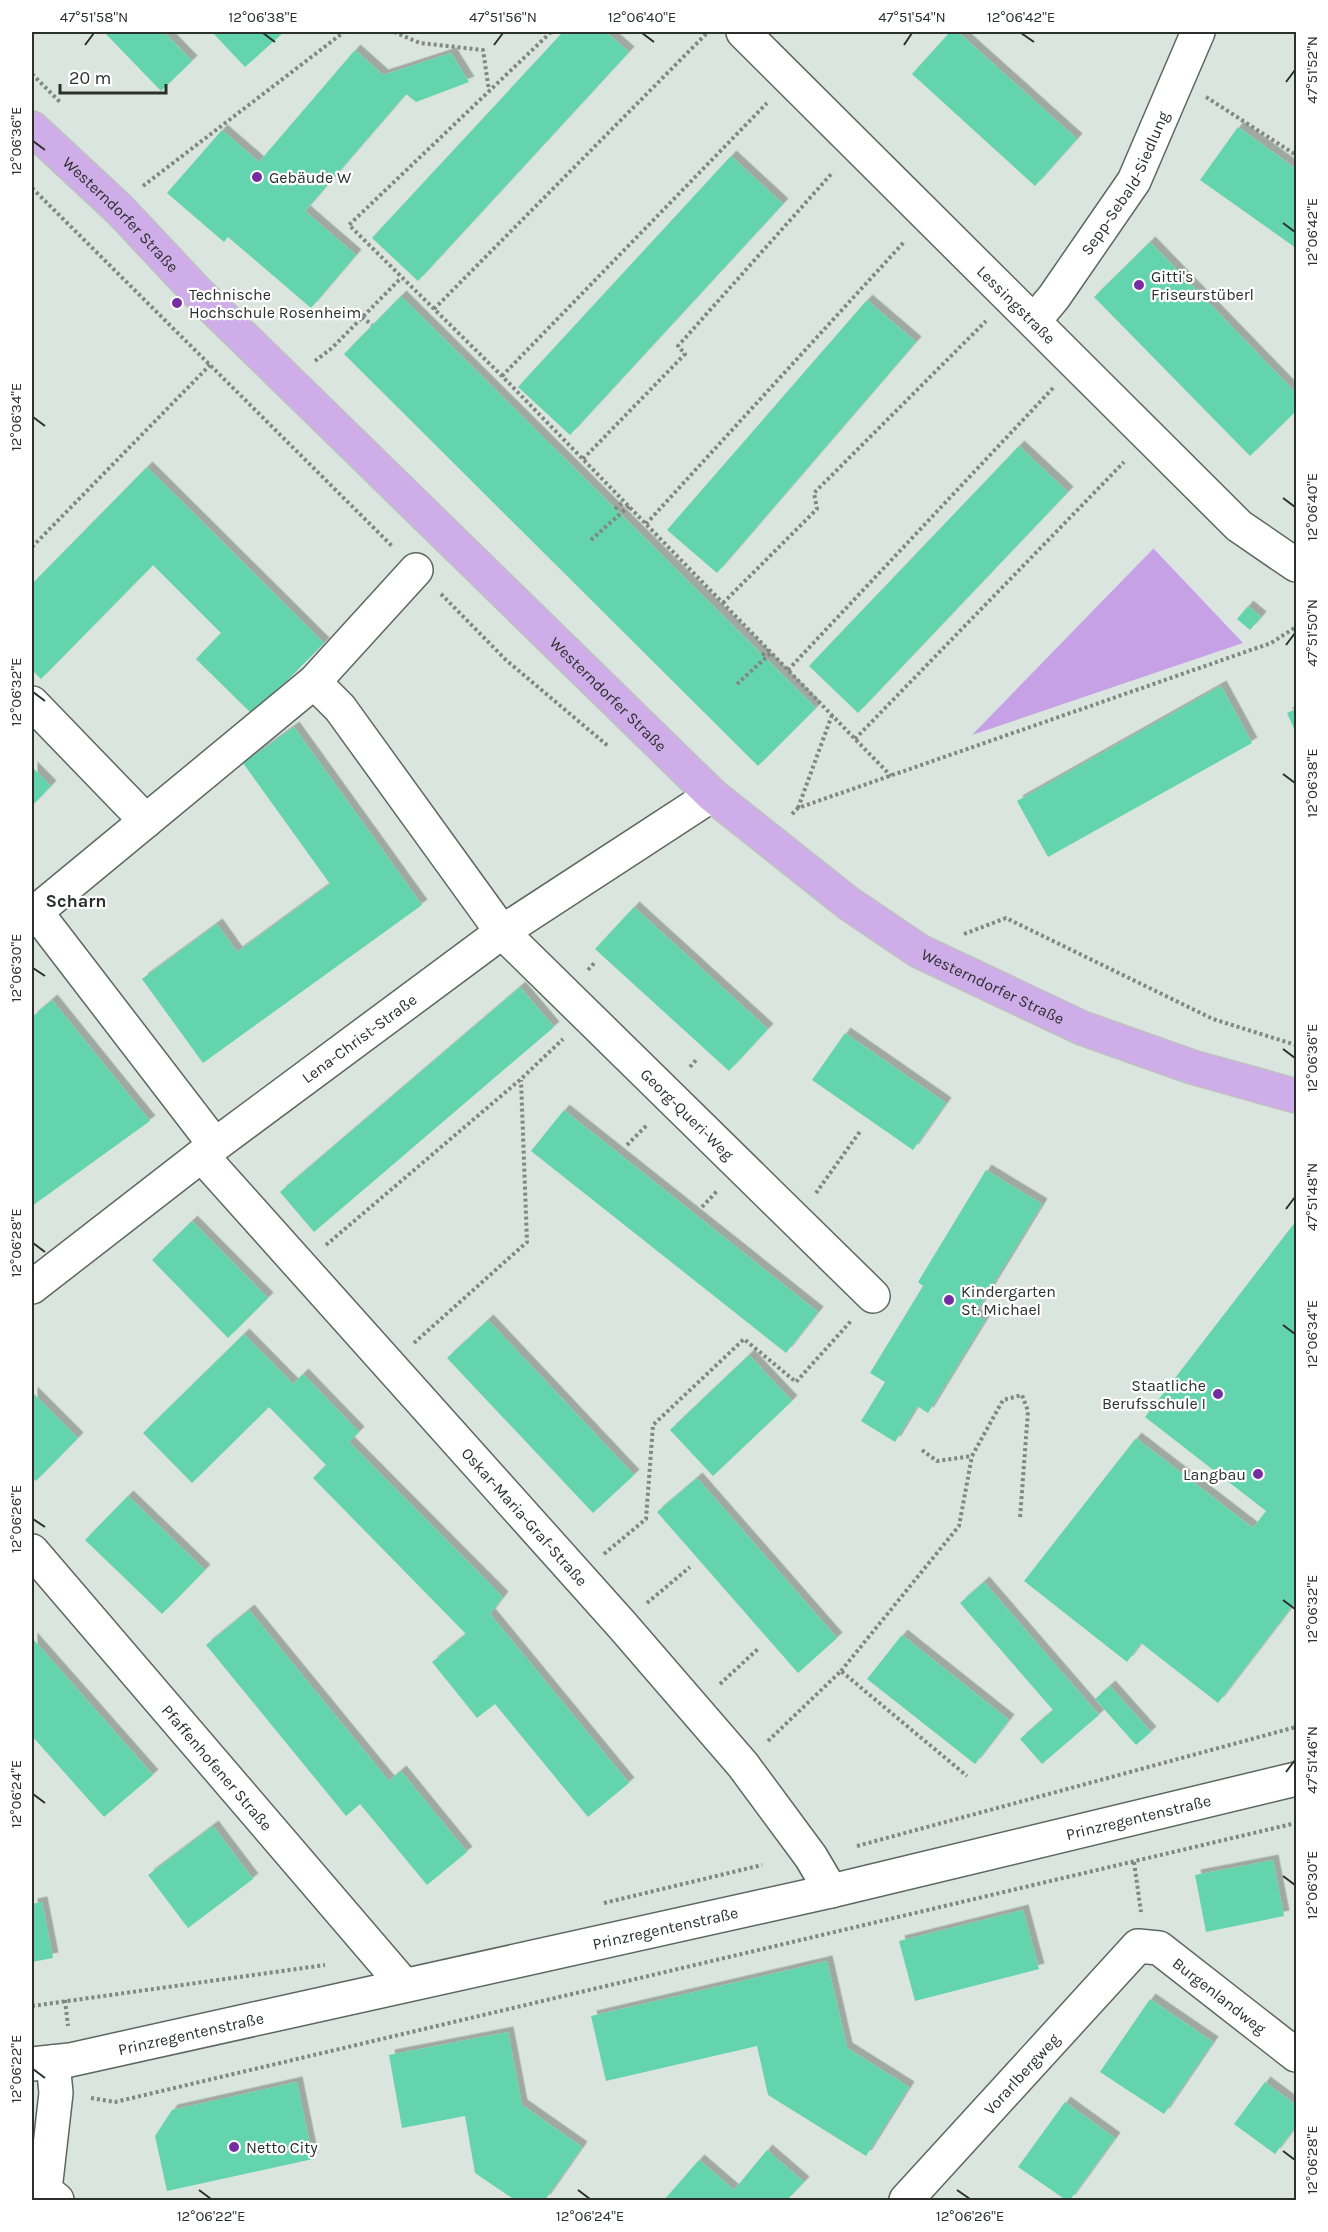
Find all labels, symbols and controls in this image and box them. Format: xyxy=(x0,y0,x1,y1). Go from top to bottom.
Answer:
text: 47°51'58"N xyxy=(60,8,128,26)
text: 12°06'38"E xyxy=(228,8,298,26)
text: 47°51'56"N xyxy=(469,8,537,26)
text: 12°06'40"E xyxy=(608,8,676,26)
text: 47°51'54"N xyxy=(878,8,946,26)
text: 12°06'42"E xyxy=(987,8,1055,26)
text: 47°51'52"N xyxy=(1303,36,1321,104)
scale bar xyxy=(60,57,166,95)
text: 20 m xyxy=(69,67,111,89)
text: 12°06'36"E xyxy=(7,107,25,175)
street label: Sepp-Sebald-Siedlung xyxy=(1077,108,1173,259)
street label: Westerndorfer Straße xyxy=(59,153,182,276)
place label: Gebäude W xyxy=(269,168,352,187)
marker: Gebäude W xyxy=(250,170,264,184)
text: 12°06'42"E xyxy=(1303,198,1321,266)
street label: Lessingstraße xyxy=(973,262,1059,348)
place label: Gitti's Friseurstüberl xyxy=(1151,267,1254,304)
marker: Gitti's Friseurstüberl xyxy=(1132,278,1146,292)
place label: Technische Hochschule Rosenheim xyxy=(189,285,361,322)
marker: Technische Hochschule Rosenheim xyxy=(170,296,184,310)
text: 12°06'34"E xyxy=(7,383,25,451)
text: 12°06'40"E xyxy=(1303,473,1321,541)
text: 47°51'50"N xyxy=(1303,599,1321,667)
street label: Westerndorfer Straße xyxy=(546,633,671,756)
text: 12°06'32"E xyxy=(7,658,25,726)
text: 12°06'38"E xyxy=(1303,748,1321,818)
district label: Scharn xyxy=(45,890,107,912)
text: 12°06'30"E xyxy=(7,933,25,1003)
street label: Westerndorfer Straße xyxy=(918,945,1067,1028)
street label: Lena-Christ-Straße xyxy=(298,990,420,1087)
text: 12°06'36"E xyxy=(1303,1024,1321,1092)
street label: Georg-Queri-Weg xyxy=(637,1064,738,1164)
text: 47°51'48"N xyxy=(1303,1163,1321,1231)
text: 12°06'28"E xyxy=(7,1208,25,1278)
place label: Kindergarten St. Michael xyxy=(961,1282,1056,1319)
marker: Kindergarten St. Michael xyxy=(942,1293,956,1307)
text: 12°06'34"E xyxy=(1303,1300,1321,1368)
place label: Staatliche Berufsschule I xyxy=(1102,1376,1206,1413)
marker: Staatliche Berufsschule I xyxy=(1211,1387,1225,1401)
street label: Oskar-Maria-Graf-Straße xyxy=(458,1444,592,1590)
place label: Langbau xyxy=(1183,1465,1246,1484)
marker: Langbau xyxy=(1251,1467,1265,1481)
text: 12°06'26"E xyxy=(7,1485,25,1553)
text: 12°06'32"E xyxy=(1303,1575,1321,1643)
street label: Pfaffenhofener Straße xyxy=(158,1701,276,1835)
text: 47°51'46"N xyxy=(1303,1726,1321,1794)
text: 12°06'24"E xyxy=(7,1760,25,1828)
street label: Prinzregentenstraße xyxy=(1064,1791,1213,1844)
text: 12°06'30"E xyxy=(1303,1850,1321,1920)
street label: Prinzregentenstraße xyxy=(591,1903,740,1954)
street label: Burgenlandweg xyxy=(1169,1953,1270,2038)
street label: Prinzregentenstraße xyxy=(116,2008,266,2059)
street label: Vorarlbergweg xyxy=(980,2030,1064,2119)
text: 12°06'22"E xyxy=(7,2035,25,2103)
text: 12°06'28"E xyxy=(1303,2125,1321,2195)
place label: Netto City xyxy=(246,2138,318,2157)
marker: Netto City xyxy=(227,2140,241,2154)
text: 12°06'22"E xyxy=(177,2207,245,2225)
text: 12°06'24"E xyxy=(556,2207,624,2225)
text: 12°06'26"E xyxy=(936,2207,1004,2225)

